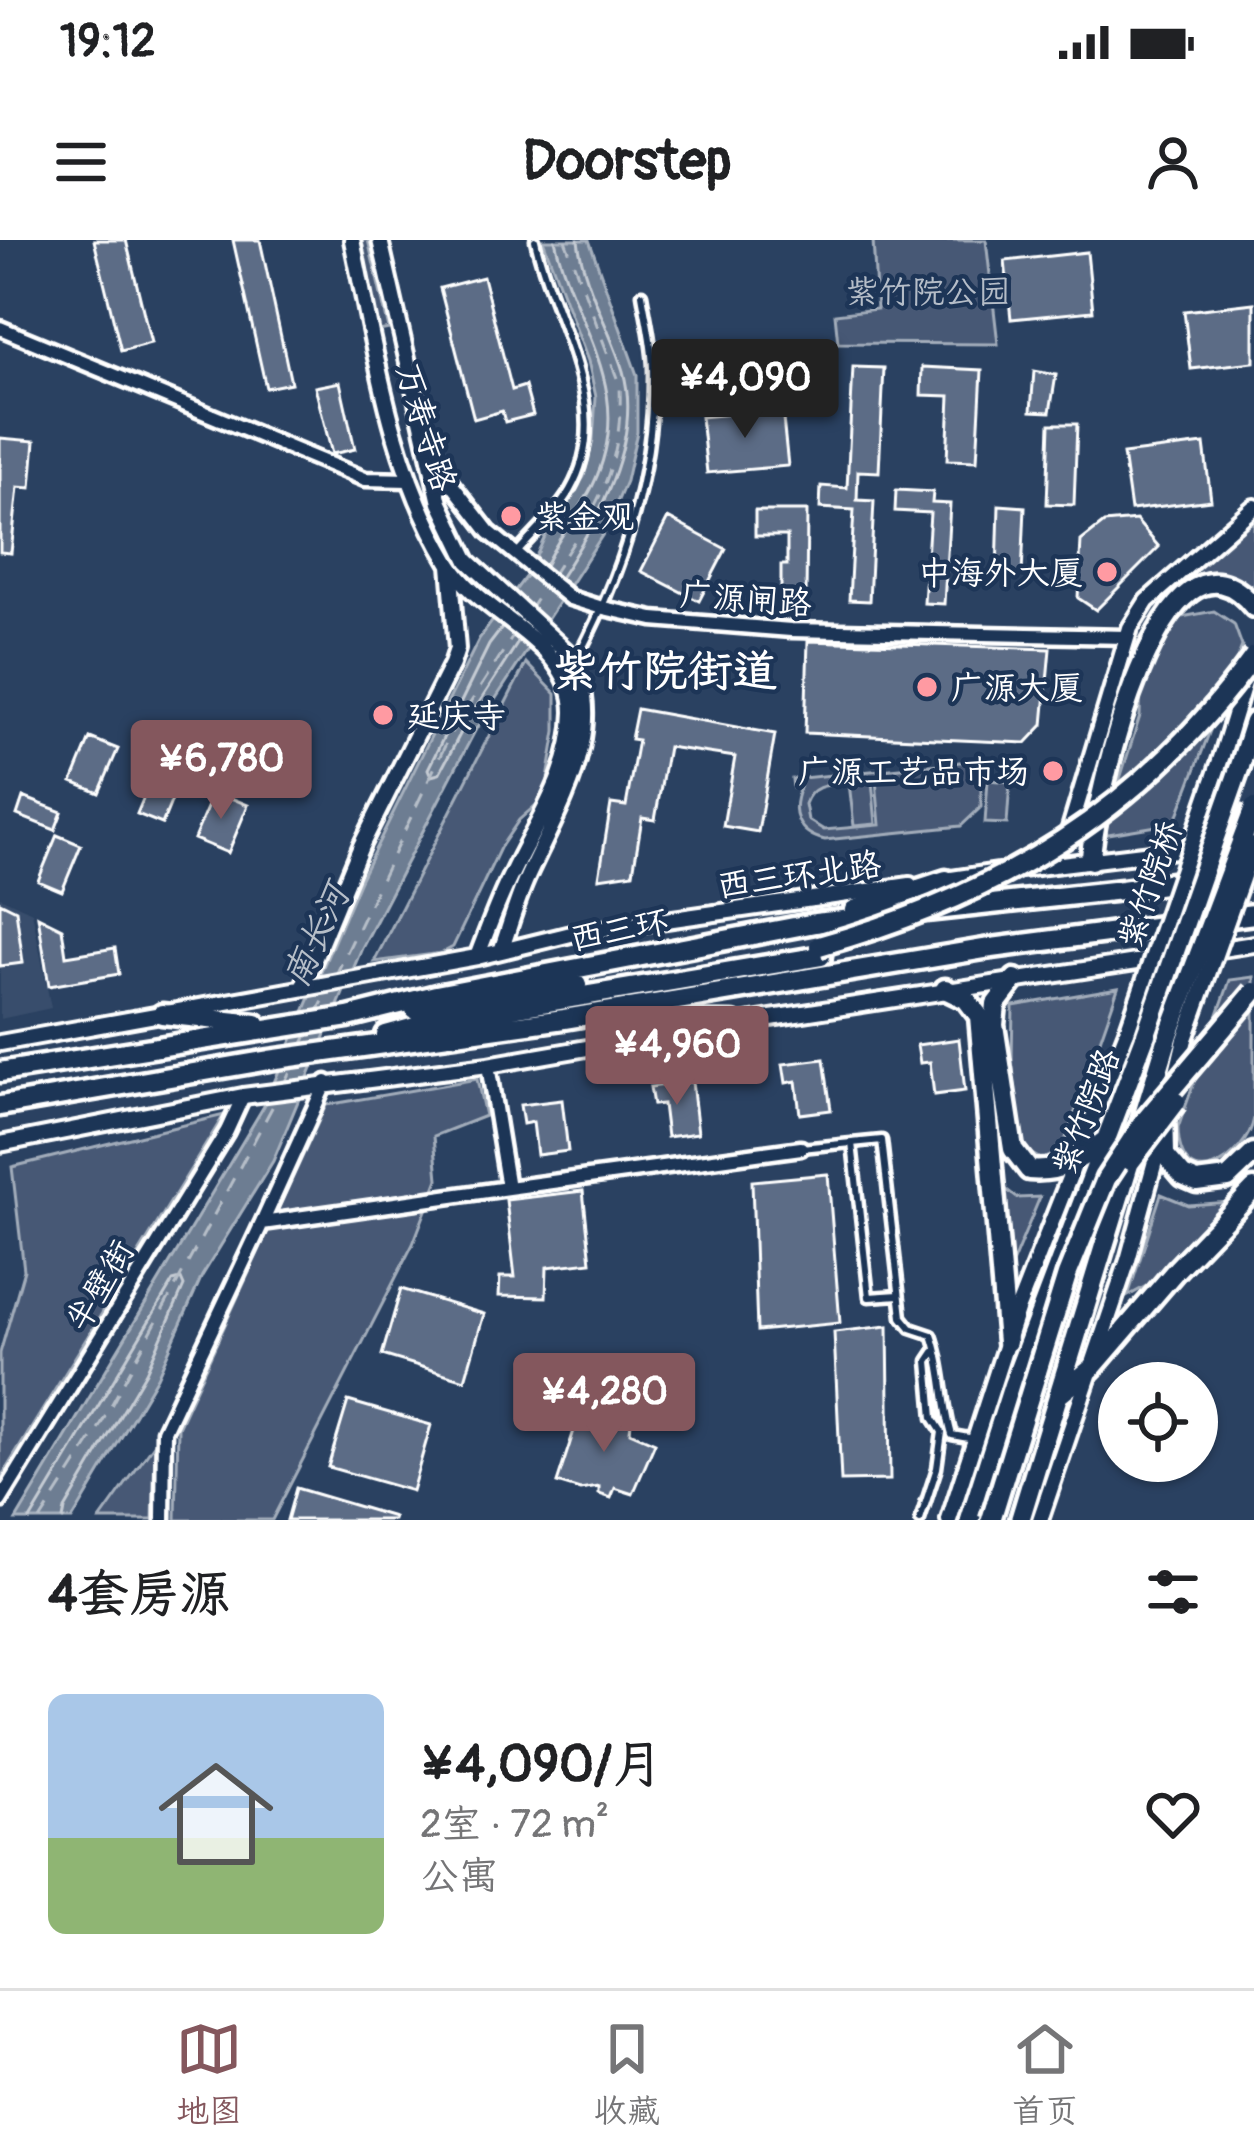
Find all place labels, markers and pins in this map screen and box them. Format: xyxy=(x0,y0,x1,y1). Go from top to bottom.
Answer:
pin: ¥4,090 xyxy=(647,339,843,441)
place label: 紫金观 xyxy=(535,497,634,538)
marker: 紫金观 xyxy=(498,503,524,529)
place label: 中海外大厦 xyxy=(918,553,1083,594)
marker: 中海外大厦 xyxy=(1094,559,1120,585)
place label: 广源大厦 xyxy=(951,668,1083,709)
marker: 广源大厦 xyxy=(914,674,940,700)
place label: 延庆寺 xyxy=(407,696,506,737)
marker: 延庆寺 xyxy=(370,702,396,728)
pin: ¥6,780 xyxy=(123,720,319,822)
place label: 广源工艺品市场 xyxy=(798,752,1029,793)
marker: 广源工艺品市场 xyxy=(1040,758,1066,784)
pin: ¥4,960 xyxy=(579,1006,775,1108)
pin: ¥4,280 xyxy=(506,1353,702,1455)

